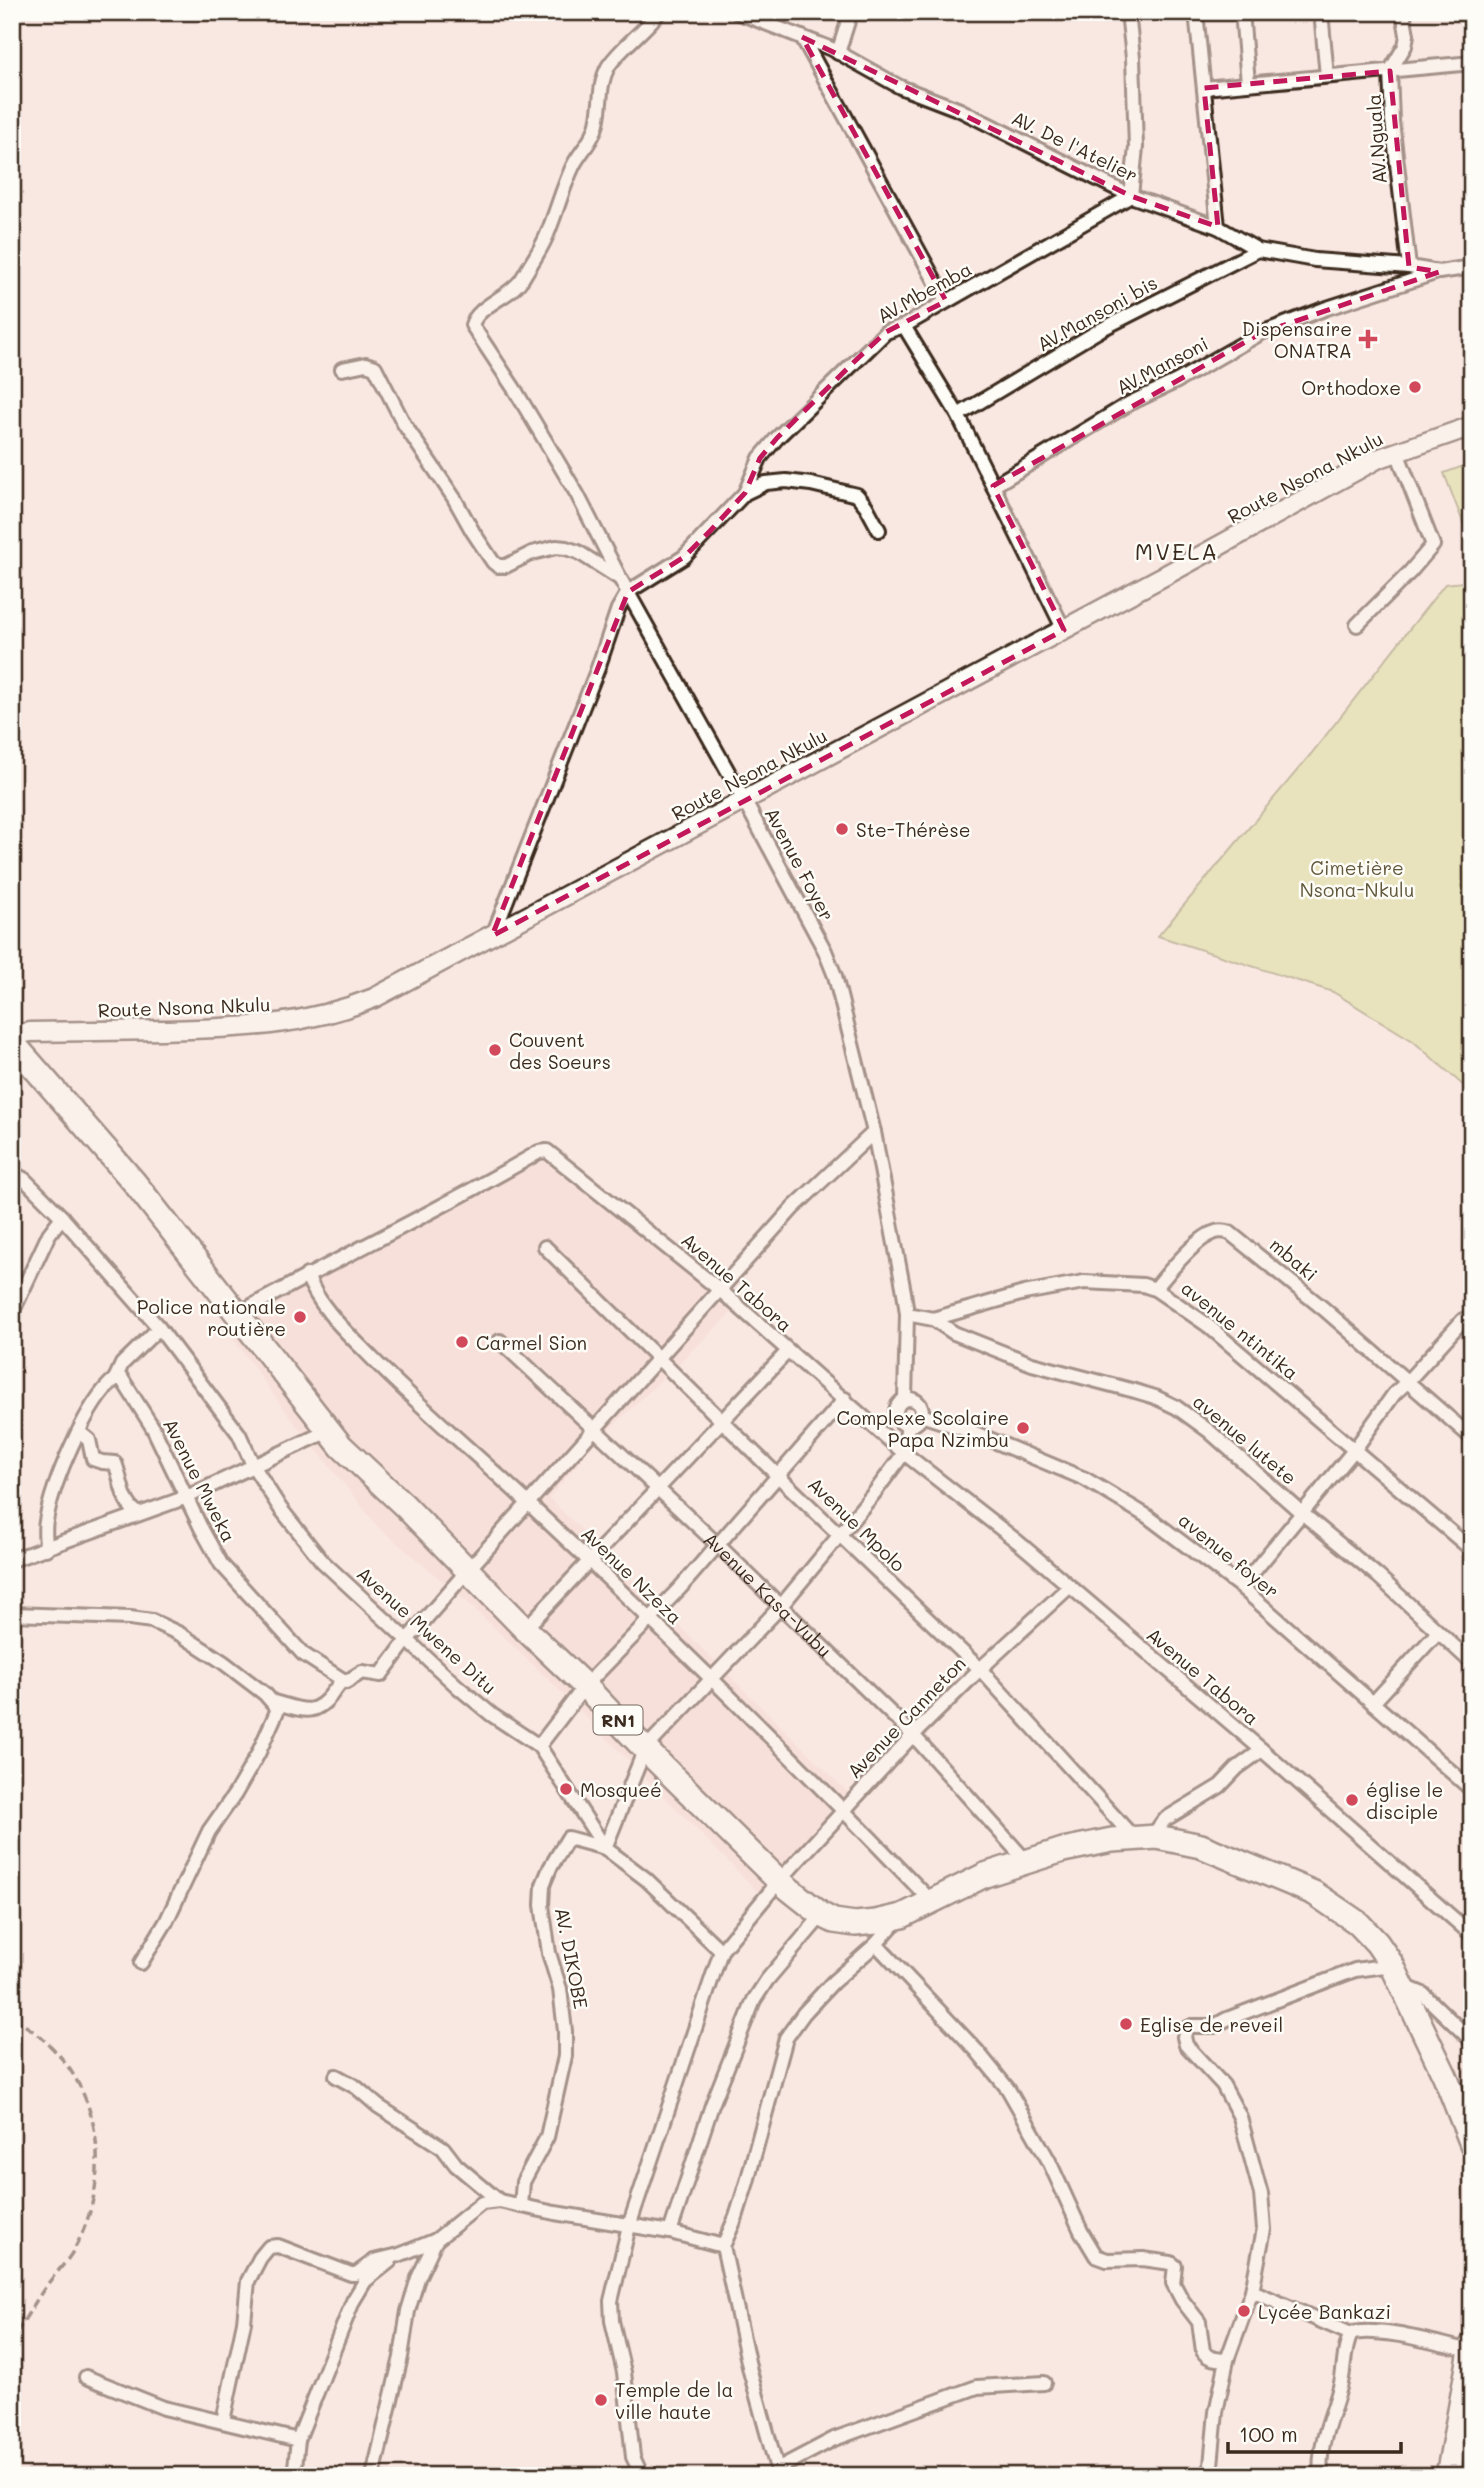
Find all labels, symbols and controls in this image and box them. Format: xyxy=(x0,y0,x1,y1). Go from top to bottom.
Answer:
street label: AV.Nguala xyxy=(1360,93,1392,185)
street label: AV. De l'Atelier xyxy=(1008,105,1142,187)
street label: AV.Mbemba xyxy=(872,256,976,328)
street label: AV.Mansoni bis xyxy=(1032,270,1162,356)
place label: Dispensaire ONATRA xyxy=(1242,316,1352,363)
marker: Dispensaire ONATRA xyxy=(1358,329,1378,349)
street label: AV.Mansoni xyxy=(1112,330,1212,400)
place label: Orthodoxe xyxy=(1301,375,1401,400)
marker: Orthodoxe xyxy=(1407,379,1423,395)
street label: Route Nsona Nkulu xyxy=(1223,425,1387,529)
district label: MVELA xyxy=(1135,536,1219,566)
street label: Route Nsona Nkulu xyxy=(667,722,831,826)
street label: Avenue Foyer xyxy=(760,803,840,925)
place label: Ste-Thérèse xyxy=(856,817,971,842)
marker: Ste-Thérèse xyxy=(834,821,850,837)
park label: Cimetière Nsona-Nkulu xyxy=(1300,855,1414,902)
street label: Route Nsona Nkulu xyxy=(97,991,271,1023)
place label: Couvent des Soeurs xyxy=(509,1027,611,1074)
marker: Couvent des Soeurs xyxy=(487,1042,503,1058)
street label: Avenue Tabora xyxy=(676,1227,798,1337)
street label: mbaki xyxy=(1265,1232,1323,1286)
street label: avenue ntintika xyxy=(1176,1275,1304,1385)
place label: Police nationale routière xyxy=(137,1294,286,1341)
marker: Police nationale routière xyxy=(292,1309,308,1325)
place label: Carmel Sion xyxy=(476,1330,587,1355)
marker: Carmel Sion xyxy=(454,1334,470,1350)
street label: avenue lutete xyxy=(1188,1388,1302,1490)
place label: Complexe Scolaire Papa Nzimbu xyxy=(836,1405,1009,1452)
street label: Avenue Mweka xyxy=(158,1414,242,1546)
marker: Complexe Scolaire Papa Nzimbu xyxy=(1015,1420,1031,1436)
street label: Avenue Mpolo xyxy=(803,1471,911,1577)
street label: avenue foyer xyxy=(1174,1507,1284,1603)
street label: Avenue Nzeza xyxy=(576,1521,688,1629)
street label: Avenue Kasa-Vubu xyxy=(699,1526,838,1662)
street label: Avenue Mwene Ditu xyxy=(352,1561,502,1699)
street label: Avenue Tabora xyxy=(1142,1622,1264,1730)
street label: Avenue Canneton xyxy=(841,1651,971,1783)
road number: RN1 xyxy=(594,1706,642,1735)
place label: Mosqueé xyxy=(580,1777,662,1802)
place label: église le disciple xyxy=(1366,1777,1443,1824)
marker: Mosqueé xyxy=(558,1781,574,1797)
marker: église le disciple xyxy=(1344,1792,1360,1808)
street label: AV. DIKOBE xyxy=(550,1905,594,2011)
place label: Eglise de reveil xyxy=(1140,2012,1283,2037)
marker: Eglise de reveil xyxy=(1118,2016,1134,2032)
place label: Lycée Bankazi xyxy=(1258,2299,1391,2324)
marker: Lycée Bankazi xyxy=(1236,2303,1252,2319)
place label: Temple de la ville haute xyxy=(615,2377,733,2424)
marker: Temple de la ville haute xyxy=(593,2392,609,2408)
scale bar xyxy=(1228,2411,1402,2455)
text: 100 m xyxy=(1239,2420,1298,2447)

